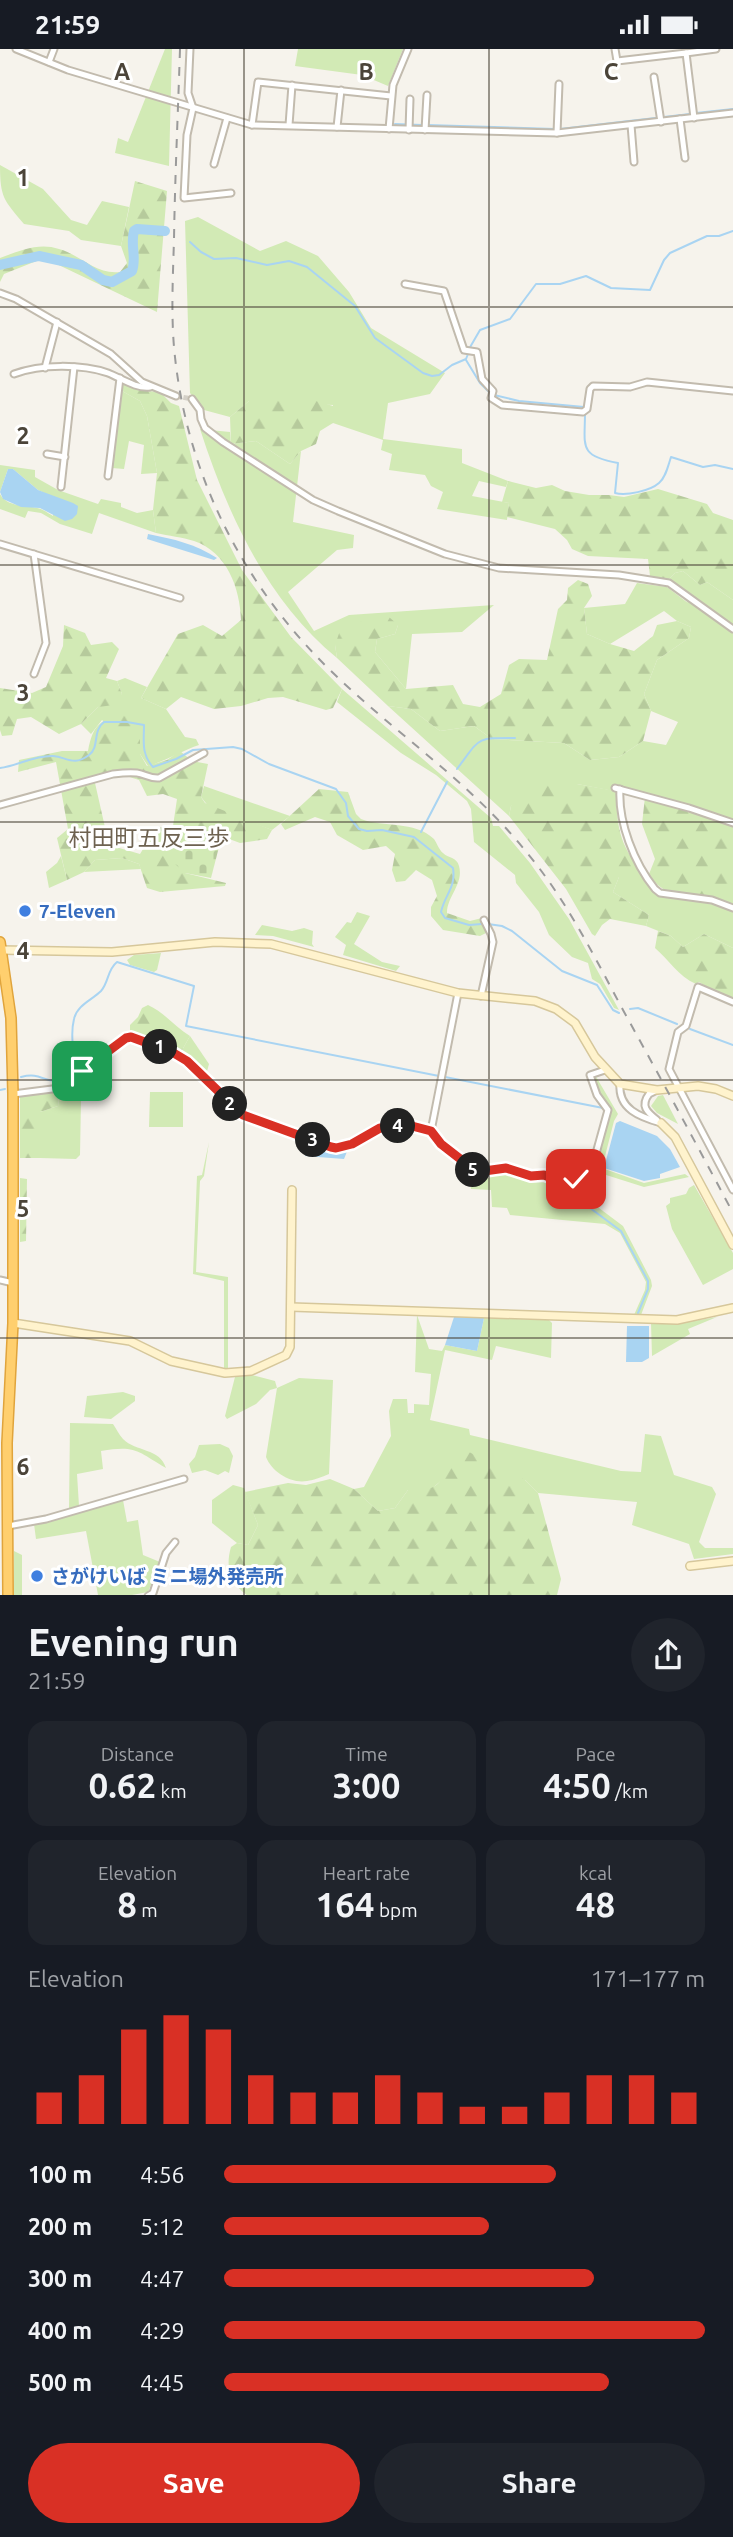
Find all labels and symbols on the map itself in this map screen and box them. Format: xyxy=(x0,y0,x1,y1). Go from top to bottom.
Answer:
text: A xyxy=(114,59,130,84)
text: B xyxy=(358,59,374,84)
text: C xyxy=(604,59,619,84)
text: 1 xyxy=(17,165,29,190)
text: 2 xyxy=(17,423,29,448)
text: 3 xyxy=(17,680,29,705)
district label: 村田町五反三歩 xyxy=(69,825,230,850)
place label: 7-Eleven xyxy=(39,900,116,922)
marker: 7-Eleven xyxy=(17,903,33,919)
text: 4 xyxy=(17,938,30,963)
pin: 1 xyxy=(142,1030,178,1065)
pin xyxy=(52,1041,112,1101)
pin: 2 xyxy=(212,1087,247,1121)
pin: 4 xyxy=(380,1109,416,1143)
pin: 3 xyxy=(296,1123,330,1157)
pin xyxy=(546,1149,606,1209)
pin: 5 xyxy=(456,1153,490,1187)
text: 5 xyxy=(17,1196,29,1221)
text: 6 xyxy=(17,1454,30,1479)
place label: さがけいば ミニ場外発売所 xyxy=(51,1565,284,1587)
marker: さがけいば ミニ場外発売所 xyxy=(29,1568,45,1584)

